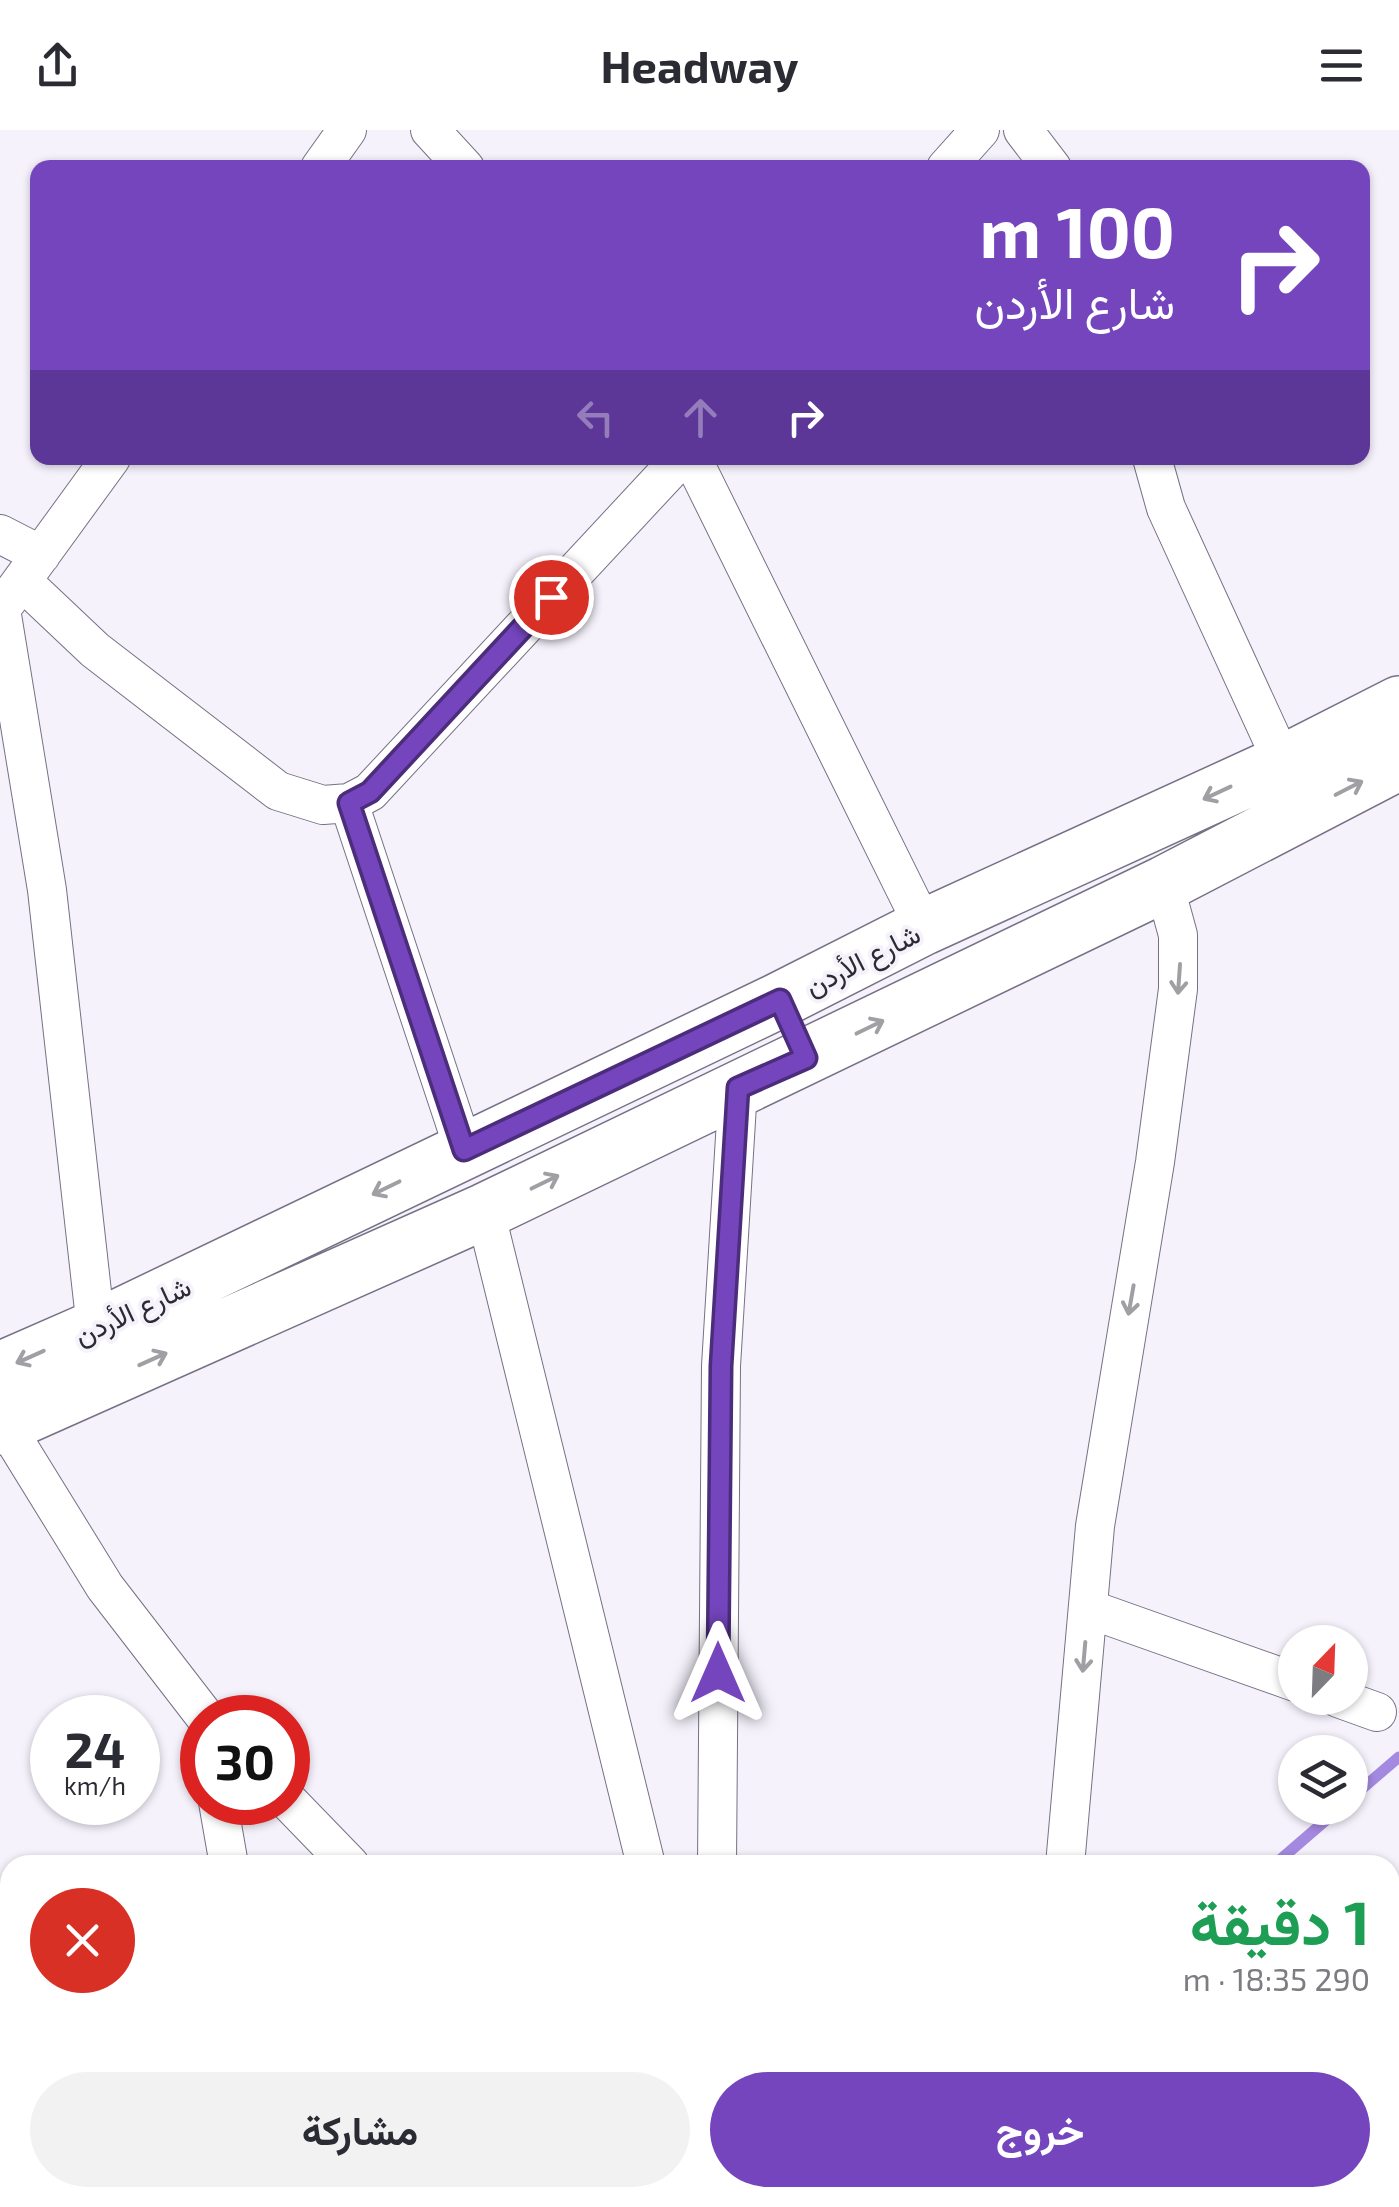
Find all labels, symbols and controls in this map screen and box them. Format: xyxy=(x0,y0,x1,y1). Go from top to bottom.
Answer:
icon: share xyxy=(30,38,85,93)
text: Headway xyxy=(601,38,798,92)
icon: menu xyxy=(1314,38,1369,93)
text: 100 m xyxy=(980,188,1175,272)
icon: right xyxy=(1210,200,1340,330)
text: شارع الأردن xyxy=(975,274,1175,328)
icon: left xyxy=(568,390,623,445)
icon: ahead xyxy=(673,390,728,445)
icon: right xyxy=(778,390,833,445)
pin xyxy=(509,555,594,640)
icon: arrive xyxy=(524,570,579,625)
one-way arrow xyxy=(1333,778,1363,797)
one-way arrow xyxy=(1203,784,1233,803)
street label: شارع الأردن xyxy=(799,916,927,1005)
one-way arrow xyxy=(1169,962,1188,995)
one-way arrow xyxy=(854,1017,884,1036)
one-way arrow xyxy=(529,1171,559,1190)
one-way arrow xyxy=(372,1179,402,1198)
street label: شارع الأردن xyxy=(68,1268,197,1354)
one-way arrow xyxy=(1121,1284,1140,1316)
one-way arrow xyxy=(15,1349,46,1367)
one-way arrow xyxy=(137,1349,168,1367)
position arrow xyxy=(666,1621,770,1725)
north arrow xyxy=(1278,1625,1368,1715)
map controls xyxy=(1278,1625,1368,1825)
one-way arrow xyxy=(1075,1640,1094,1673)
speed limit sign: 30 xyxy=(180,1695,310,1825)
text: 24 xyxy=(65,1718,125,1778)
button: layers xyxy=(1278,1735,1368,1825)
text: km/h xyxy=(64,1770,126,1800)
text: 1 دقيقة xyxy=(1190,1885,1370,1957)
button: close xyxy=(30,1888,135,1993)
text: 290 m · 18:35 xyxy=(1183,1959,1370,1997)
button: مشاركة xyxy=(30,2072,690,2187)
button: خروج xyxy=(710,2072,1370,2187)

